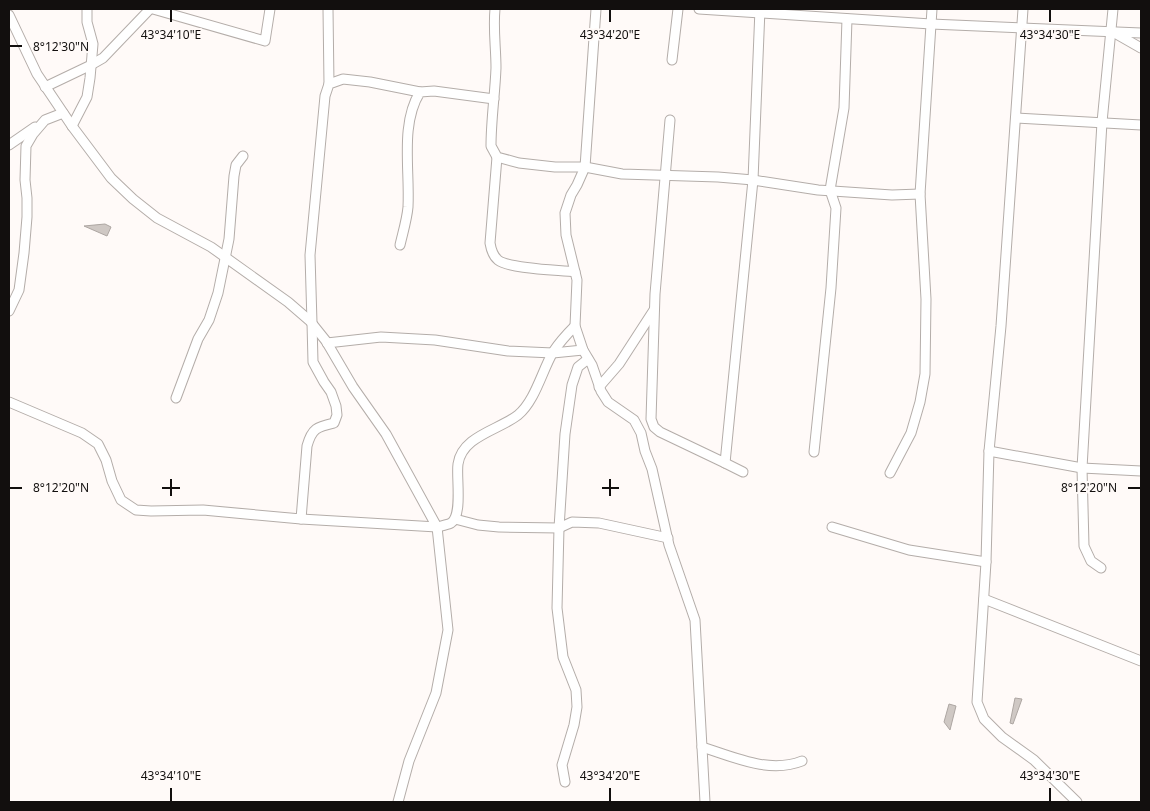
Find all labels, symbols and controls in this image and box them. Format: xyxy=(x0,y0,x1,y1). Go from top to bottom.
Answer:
text: 43°34'10"E xyxy=(141,26,201,43)
text: 43°34'20"E xyxy=(580,26,640,43)
text: 43°34'30"E xyxy=(1020,26,1080,43)
text: 8°12'30"N xyxy=(33,38,89,55)
text: 8°12'20"N xyxy=(33,479,89,496)
text: 8°12'20"N xyxy=(1061,479,1117,496)
text: 43°34'10"E xyxy=(141,767,201,784)
text: 43°34'20"E xyxy=(580,767,640,784)
text: 43°34'30"E xyxy=(1020,767,1080,784)

